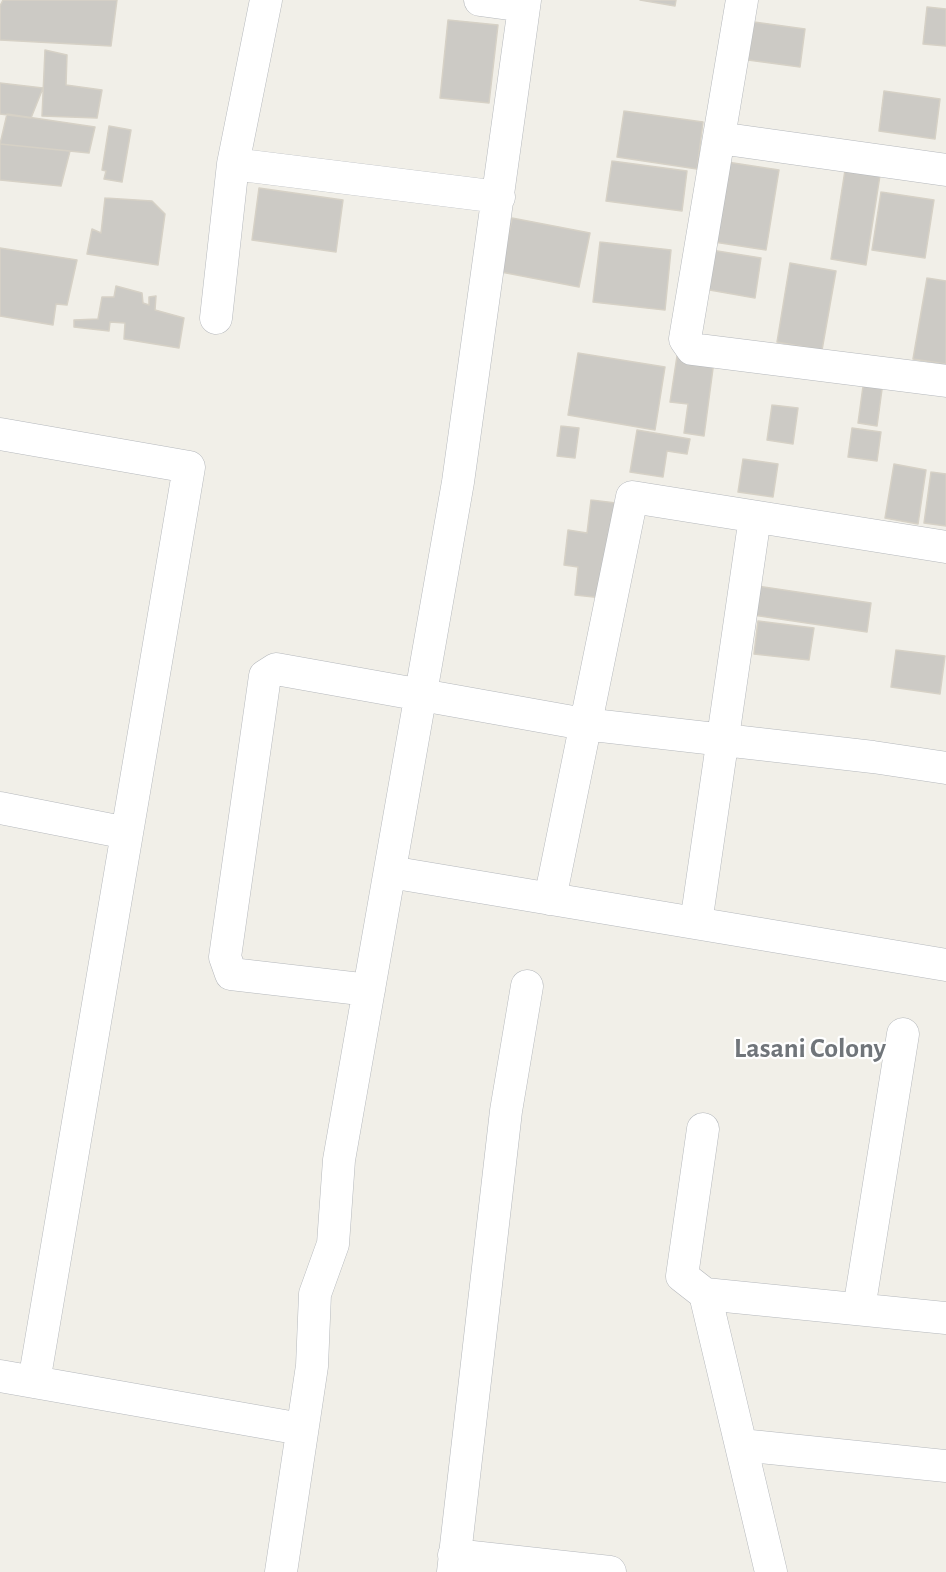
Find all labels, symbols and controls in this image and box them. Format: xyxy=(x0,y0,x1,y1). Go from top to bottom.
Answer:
district label: Lasani Colony xyxy=(734,1032,886,1066)

